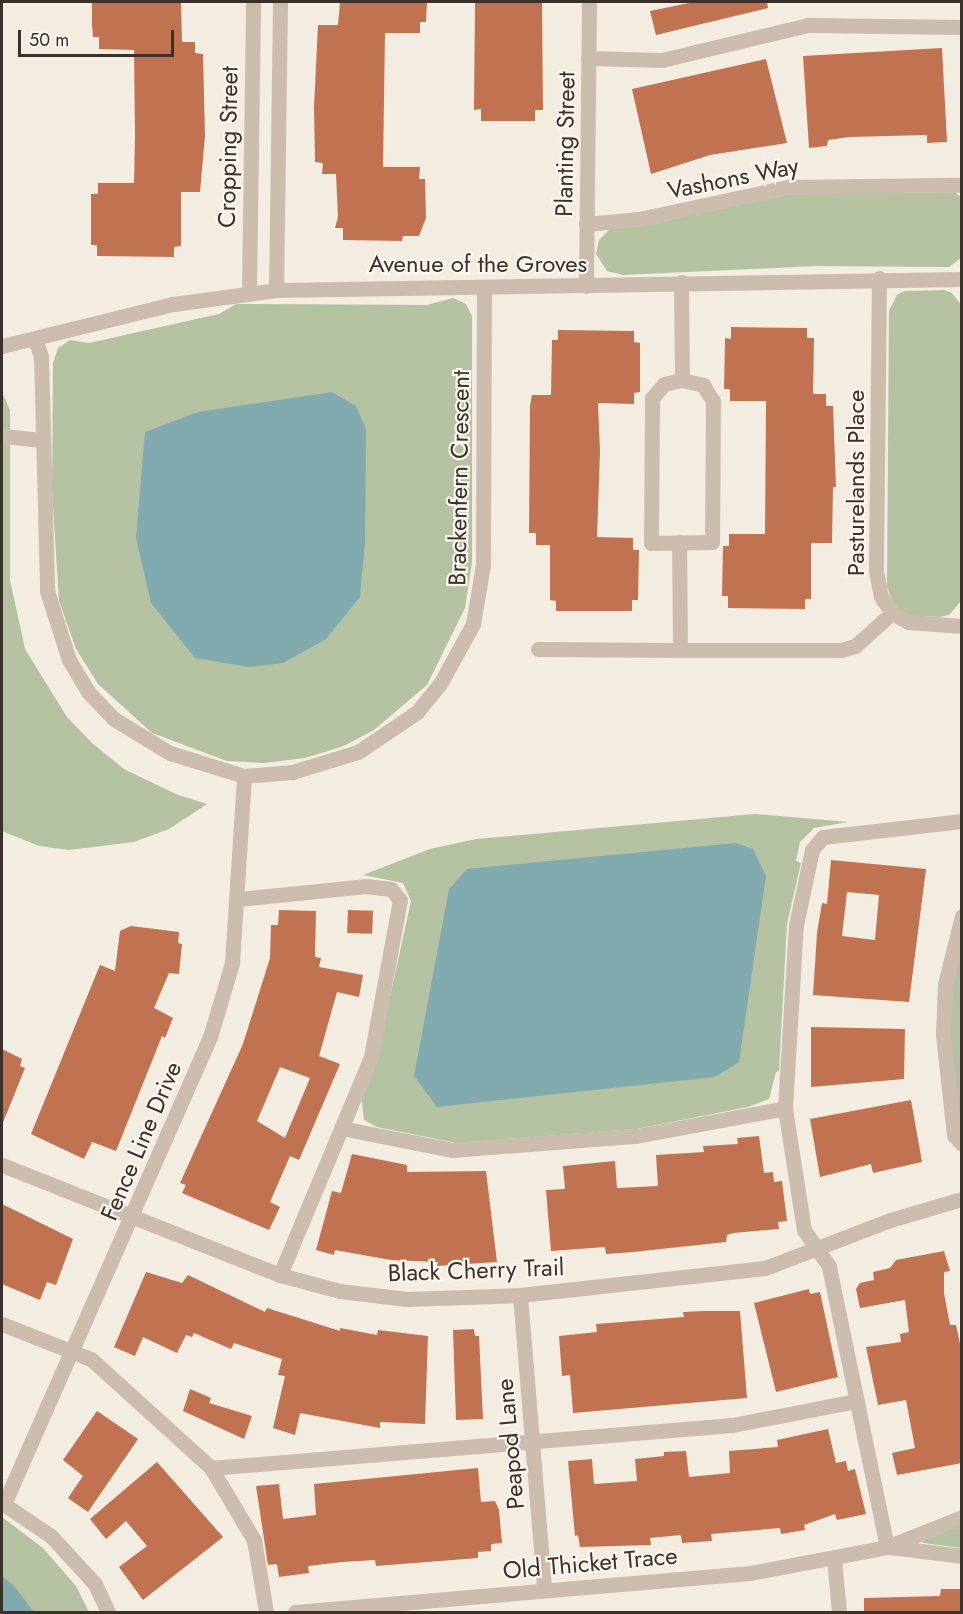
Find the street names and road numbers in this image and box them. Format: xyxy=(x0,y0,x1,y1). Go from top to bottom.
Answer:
street label: Cropping Street xyxy=(212,66,244,228)
street label: Planting Street xyxy=(549,71,581,217)
street label: Vashons Way xyxy=(665,151,801,205)
street label: Avenue of the Groves xyxy=(369,250,587,278)
street label: Brackenfern Crescent xyxy=(443,370,475,586)
street label: Pasturelands Place xyxy=(842,390,870,576)
street label: Fence Line Drive xyxy=(95,1057,187,1225)
street label: Black Cherry Trail xyxy=(387,1253,565,1287)
street label: Peapod Lane xyxy=(490,1377,530,1511)
street label: Old Thicket Trace xyxy=(501,1541,679,1585)

